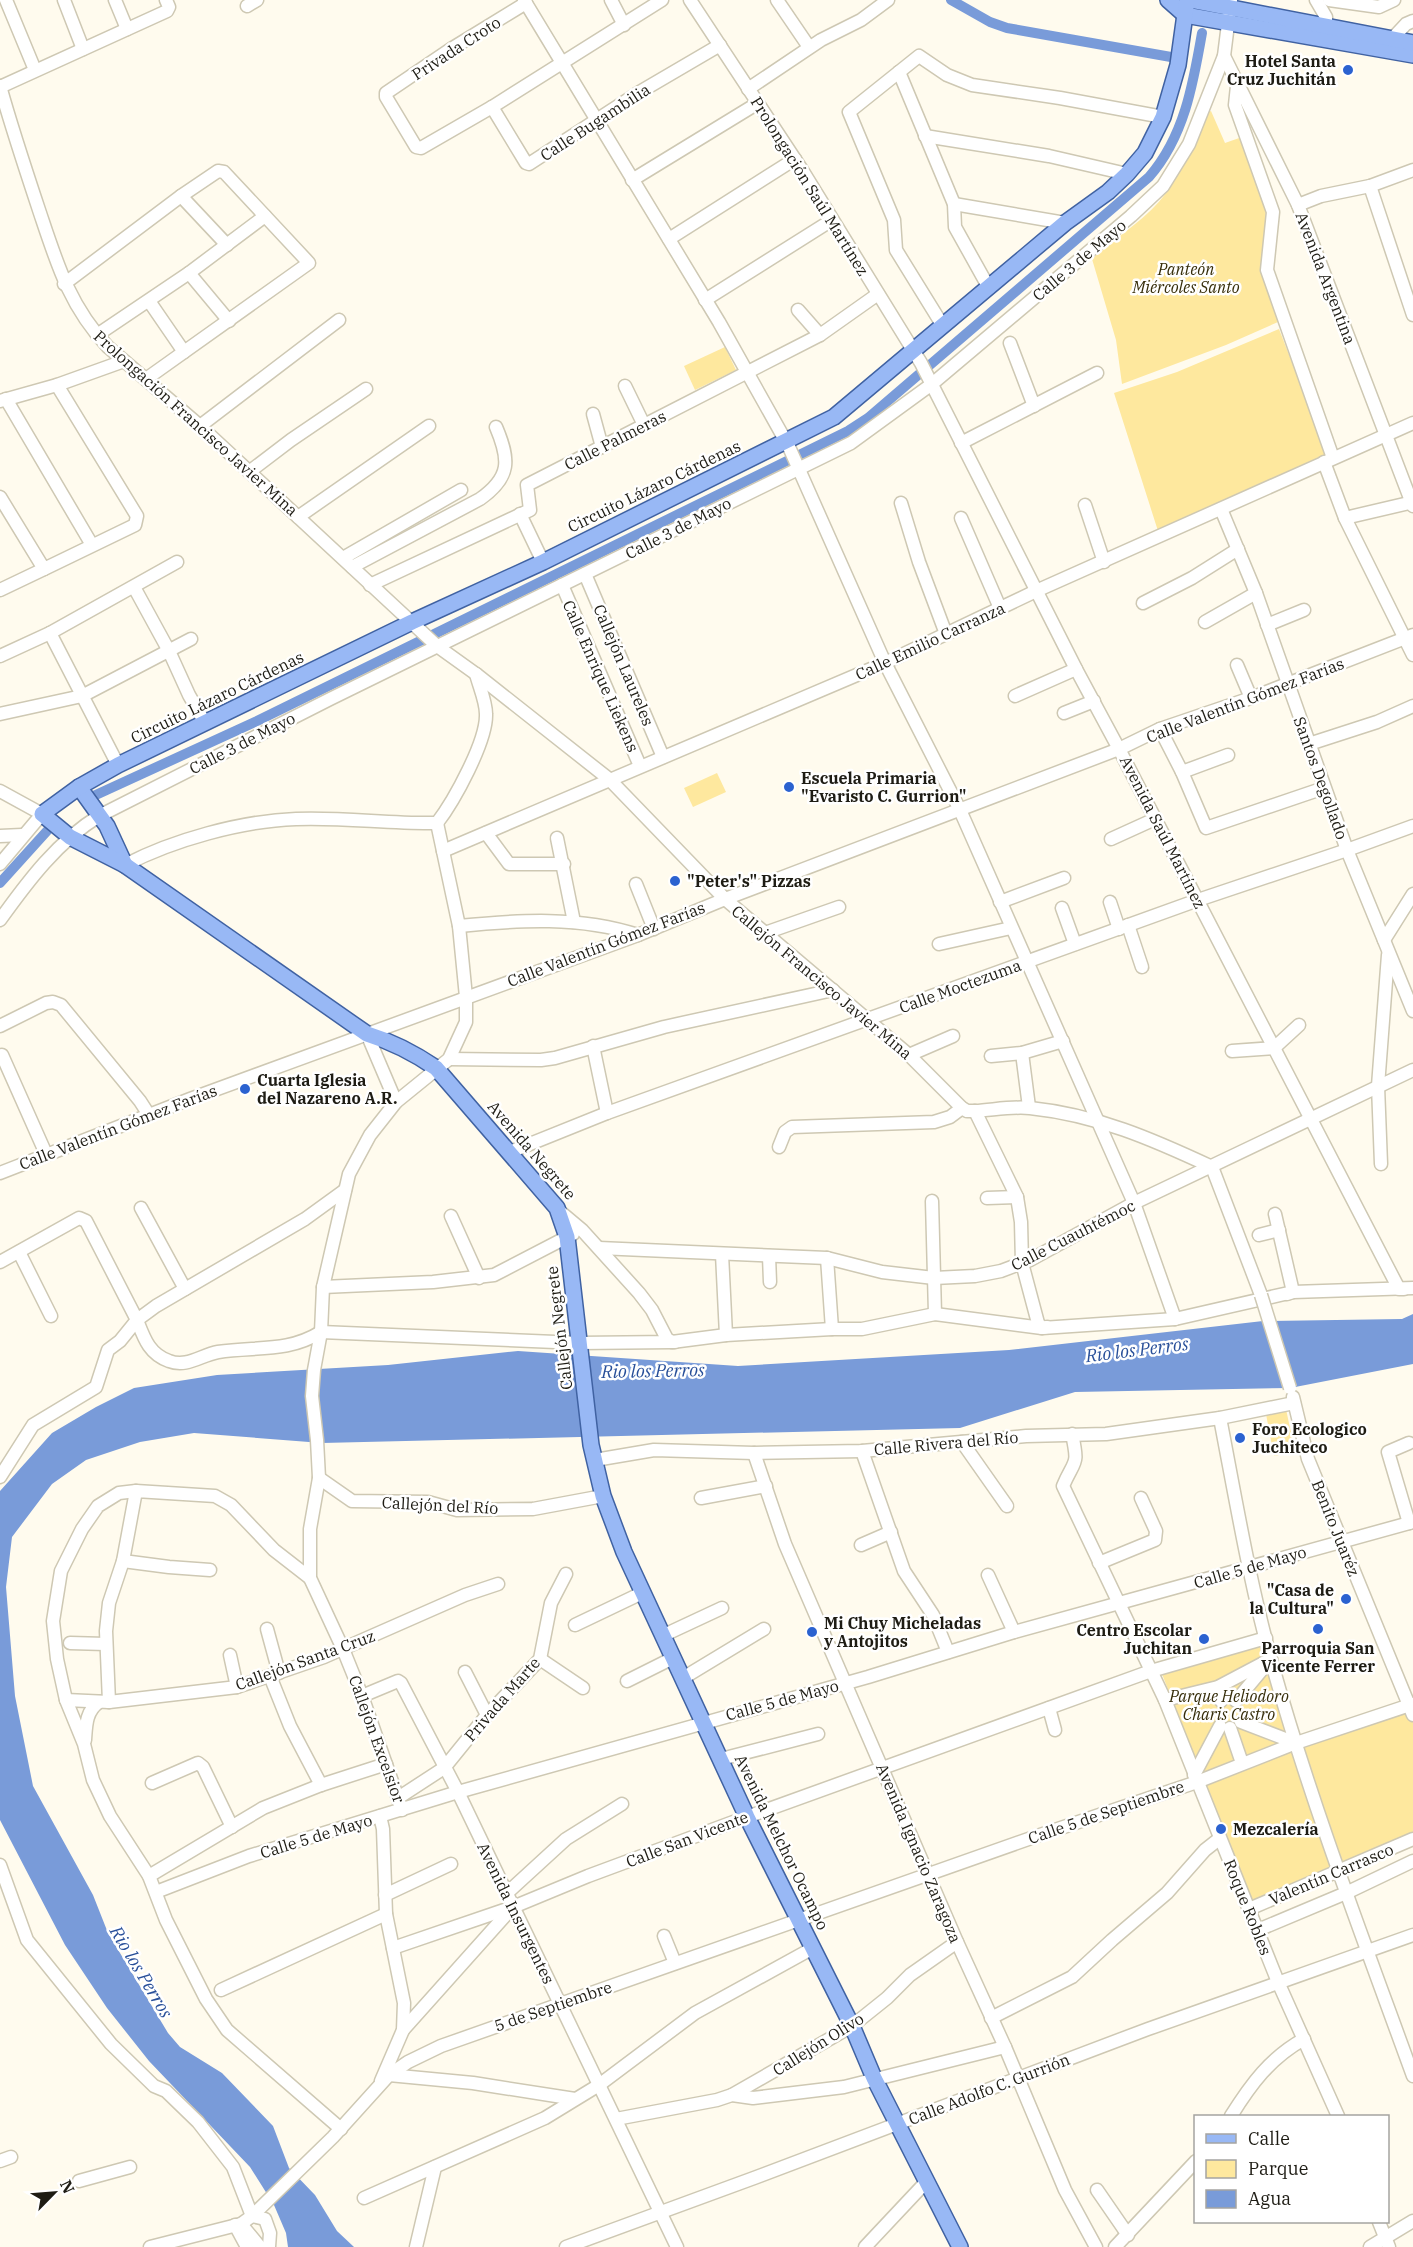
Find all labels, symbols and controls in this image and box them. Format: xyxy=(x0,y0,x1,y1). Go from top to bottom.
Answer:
street label: Privada Croto xyxy=(408,12,504,84)
place label: Hotel Santa Cruz Juchitán xyxy=(1227,51,1336,89)
marker: Hotel Santa Cruz Juchitán xyxy=(1341,63,1355,77)
street label: Calle Bugambilia xyxy=(536,79,654,165)
street label: Prolongación Saúl Martínez xyxy=(747,93,873,279)
street label: Avenida Argentina xyxy=(1292,209,1361,347)
street label: Calle 3 de Mayo xyxy=(1028,215,1130,305)
park label: Panteón Miércoles Santo xyxy=(1131,259,1240,297)
street label: Prolongación Francisco Javier Mina xyxy=(90,326,302,520)
street label: Calle Palmeras xyxy=(561,406,669,474)
street label: Circuito Lázaro Cárdenas xyxy=(564,435,744,537)
street label: Calle 3 de Mayo xyxy=(622,493,734,563)
street label: Calle Enrique Liekens xyxy=(558,597,644,755)
street label: Calle Emilio Carranza xyxy=(852,597,1008,684)
street label: Callejón Laureles xyxy=(589,601,659,729)
street label: Circuito Lázaro Cárdenas xyxy=(127,646,307,748)
street label: Calle Valentín Gómez Farías xyxy=(1143,653,1347,747)
street label: Calle 3 de Mayo xyxy=(186,708,298,778)
street label: Santos Degollado xyxy=(1290,714,1352,842)
street label: Avenida Saúl Martínez xyxy=(1116,752,1210,912)
place label: Escuela Primaria "Evaristo C. Gurrion" xyxy=(801,768,967,806)
marker: Escuela Primaria "Evaristo C. Gurrion" xyxy=(782,780,796,794)
place label: "Peter's" Pizzas xyxy=(687,871,811,891)
marker: "Peter's" Pizzas xyxy=(668,874,682,888)
street label: Calle Valentín Gómez Farías xyxy=(504,897,708,991)
street label: Callejón Francisco Javier Mina xyxy=(728,901,916,1063)
street label: Calle Moctezuma xyxy=(896,955,1024,1017)
place label: Cuarta Iglesia del Nazareno A.R. xyxy=(257,1070,397,1108)
street label: Calle Valentín Gómez Farías xyxy=(16,1080,220,1174)
marker: Cuarta Iglesia del Nazareno A.R. xyxy=(238,1082,252,1096)
street label: Avenida Negrete xyxy=(484,1096,580,1204)
street label: Calle Cuauhtémoc xyxy=(1008,1195,1138,1275)
street label: Callejón Negrete xyxy=(541,1265,577,1391)
water label: Rio los Perros xyxy=(1083,1332,1190,1367)
water label: Rio los Perros xyxy=(600,1358,705,1383)
place label: Foro Ecologico Juchiteco xyxy=(1252,1419,1367,1457)
street label: Calle Rivera del Río xyxy=(873,1427,1019,1459)
marker: Foro Ecologico Juchiteco xyxy=(1233,1431,1247,1445)
street label: Benito Juaréz xyxy=(1308,1477,1364,1579)
street label: Callejón del Río xyxy=(381,1492,499,1518)
street label: Calle 5 de Mayo xyxy=(1191,1541,1309,1593)
place label: "Casa de la Cultura" xyxy=(1249,1580,1334,1618)
marker: "Casa de la Cultura" xyxy=(1339,1592,1353,1606)
place label: Mi Chuy Micheladas y Antojitos xyxy=(823,1613,981,1651)
place label: Centro Escolar Juchitan xyxy=(1076,1620,1192,1658)
marker: Parroquia San Vicente Ferrer xyxy=(1311,1622,1325,1636)
street label: Callejón Santa Cruz xyxy=(233,1625,377,1695)
marker: Mi Chuy Micheladas y Antojitos xyxy=(805,1625,819,1639)
marker: Centro Escolar Juchitan xyxy=(1197,1632,1211,1646)
place label: Parroquia San Vicente Ferrer xyxy=(1261,1638,1375,1676)
street label: Privada Marte xyxy=(460,1653,544,1745)
street label: Callejón Excelsior xyxy=(345,1672,409,1806)
street label: Calle 5 de Mayo xyxy=(723,1675,841,1725)
park label: Parque Heliodoro Charis Castro xyxy=(1168,1686,1289,1724)
street label: Avenida Melchor Ocampo xyxy=(731,1751,833,1933)
street label: Avenida Ignacio Zaragoza xyxy=(872,1760,966,1946)
street label: Calle 5 de Septiembre xyxy=(1025,1776,1187,1848)
street label: Calle San Vicente xyxy=(623,1806,751,1872)
street label: Calle 5 de Mayo xyxy=(258,1809,374,1863)
place label: Mezcalería xyxy=(1233,1819,1319,1839)
marker: Mezcalería xyxy=(1214,1822,1228,1836)
street label: Avenida Insurgentes xyxy=(473,1839,559,1987)
street label: Valentín Carrasco xyxy=(1266,1839,1396,1909)
street label: Roque Robles xyxy=(1220,1856,1276,1958)
water label: Rio los Perros xyxy=(104,1921,178,2022)
street label: 5 de Septiembre xyxy=(492,1977,614,2035)
street label: Callejón Olivo xyxy=(769,2008,867,2080)
street label: Calle Adolfo C. Gurrión xyxy=(906,2049,1072,2129)
legend xyxy=(1194,2115,1389,2223)
text: Calle xyxy=(1248,2127,1290,2150)
text: Parque xyxy=(1248,2157,1308,2180)
north arrow xyxy=(24,2163,84,2223)
text: N xyxy=(56,2177,79,2197)
text: Agua xyxy=(1248,2187,1291,2210)

